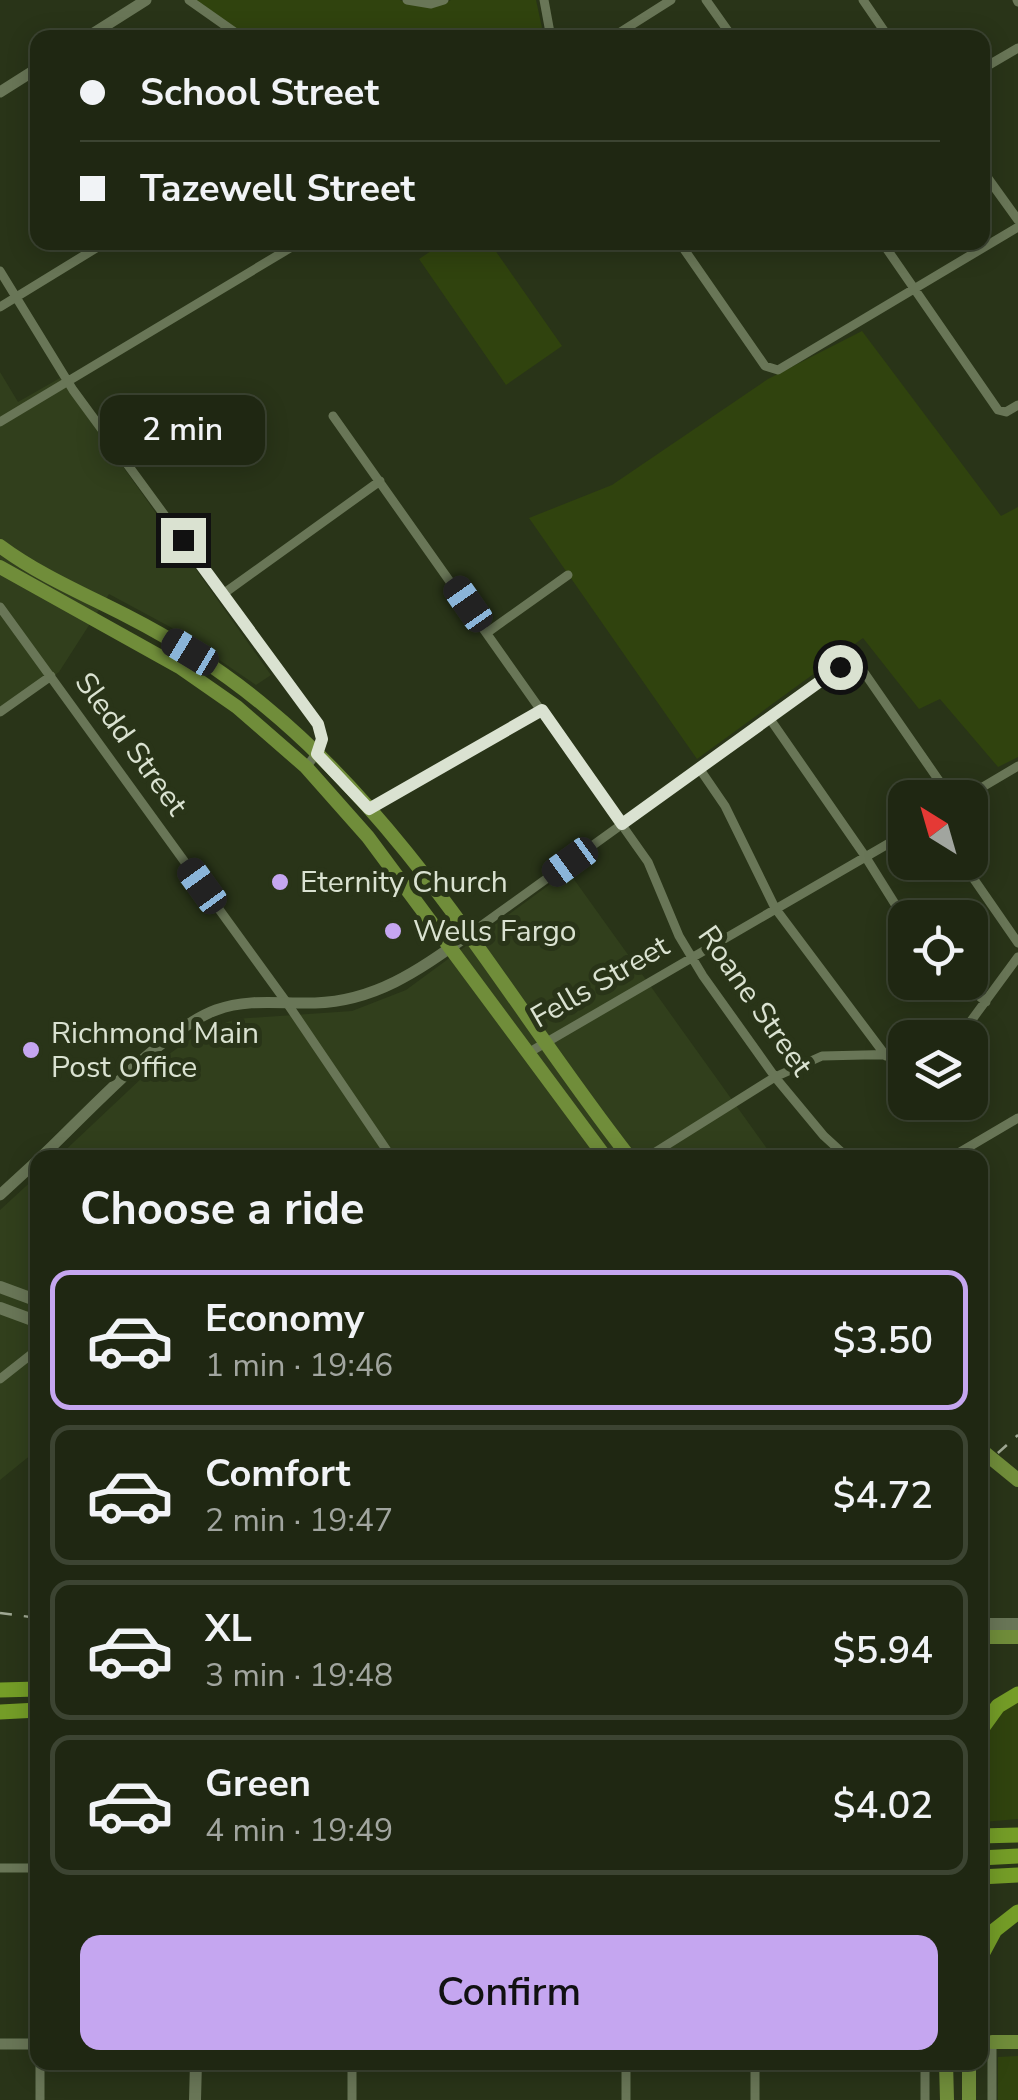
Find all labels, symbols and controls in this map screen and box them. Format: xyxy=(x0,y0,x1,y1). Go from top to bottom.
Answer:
text: School Street xyxy=(140,67,379,118)
text: Tazewell Street xyxy=(140,163,415,214)
callout: 2 min xyxy=(100,395,266,465)
text: 2 min xyxy=(142,408,223,451)
route end xyxy=(161,518,206,563)
car xyxy=(439,571,497,637)
car xyxy=(157,624,223,680)
route start xyxy=(818,645,863,690)
street label: Sledd Street xyxy=(65,664,197,824)
north arrow xyxy=(888,780,988,880)
map controls xyxy=(888,780,988,1120)
car xyxy=(537,832,603,892)
car xyxy=(172,853,232,919)
place label: Eternity Church xyxy=(300,862,508,903)
marker: Eternity Church xyxy=(269,871,291,893)
button: locate xyxy=(888,900,988,1000)
place label: Wells Fargo xyxy=(413,911,577,952)
street label: Roane Street xyxy=(688,918,822,1085)
marker: Wells Fargo xyxy=(382,920,404,942)
street label: Fells Street xyxy=(523,926,677,1038)
place label: Richmond Main Post Office xyxy=(51,1013,259,1088)
button: layers xyxy=(888,1020,988,1120)
marker: Richmond Main Post Office xyxy=(20,1039,42,1061)
text: Choose a ride xyxy=(80,1179,365,1240)
text: Economy xyxy=(205,1293,364,1344)
icon: car xyxy=(85,1295,175,1385)
text: $3.50 xyxy=(833,1315,933,1366)
text: 1 min · 19:46 xyxy=(205,1344,393,1387)
text: Comfort xyxy=(205,1448,350,1499)
icon: car xyxy=(85,1450,175,1540)
text: $4.72 xyxy=(833,1470,933,1521)
text: 2 min · 19:47 xyxy=(205,1499,393,1542)
text: XL xyxy=(205,1603,252,1654)
icon: car xyxy=(85,1605,175,1695)
text: $5.94 xyxy=(833,1625,933,1676)
text: 3 min · 19:48 xyxy=(205,1654,393,1697)
text: Green xyxy=(205,1758,311,1809)
icon: car xyxy=(85,1760,175,1850)
text: $4.02 xyxy=(833,1780,933,1831)
text: 4 min · 19:49 xyxy=(205,1809,393,1852)
button: Confirm xyxy=(80,1935,938,2050)

